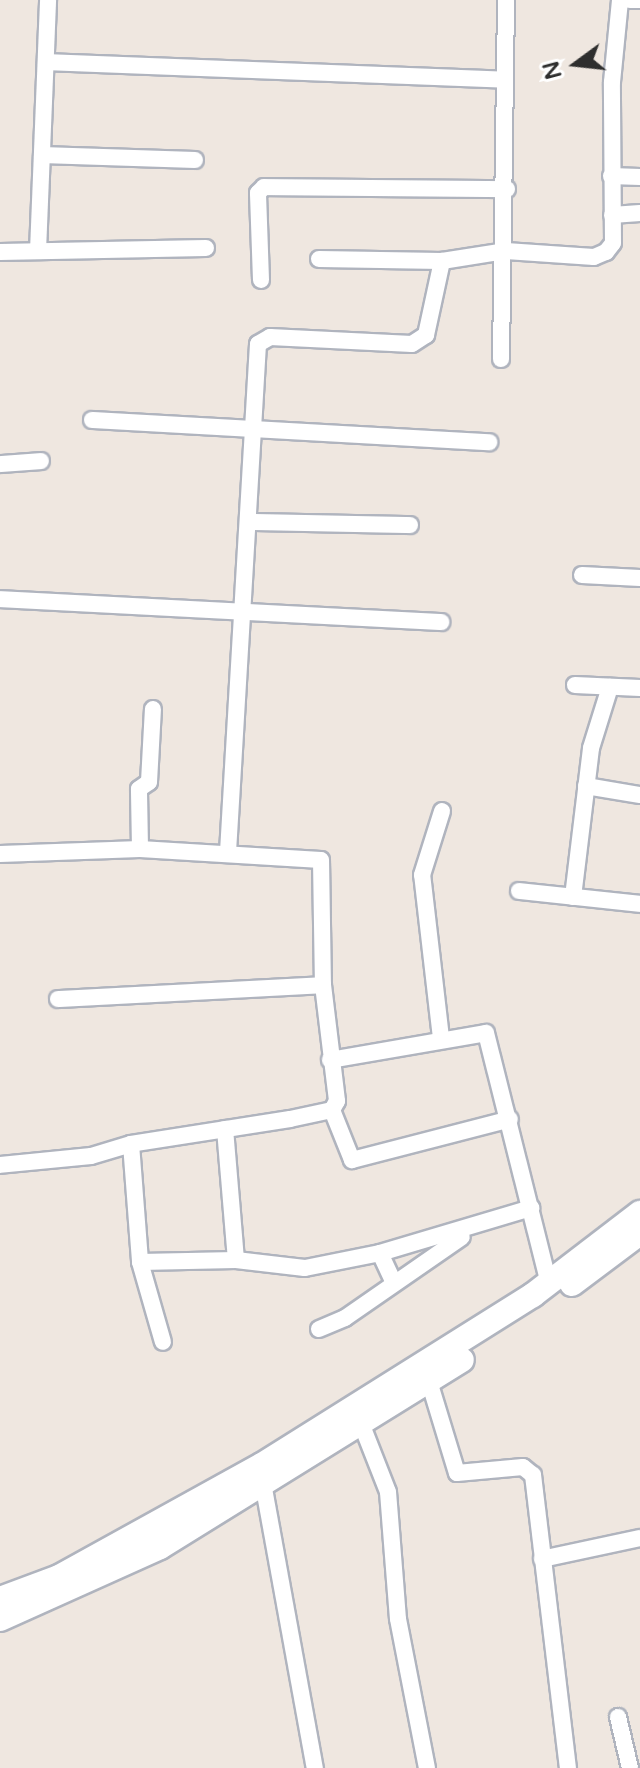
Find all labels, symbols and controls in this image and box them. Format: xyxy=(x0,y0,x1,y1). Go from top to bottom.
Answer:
north arrow xyxy=(536,24,616,104)
text: N xyxy=(538,58,568,82)

